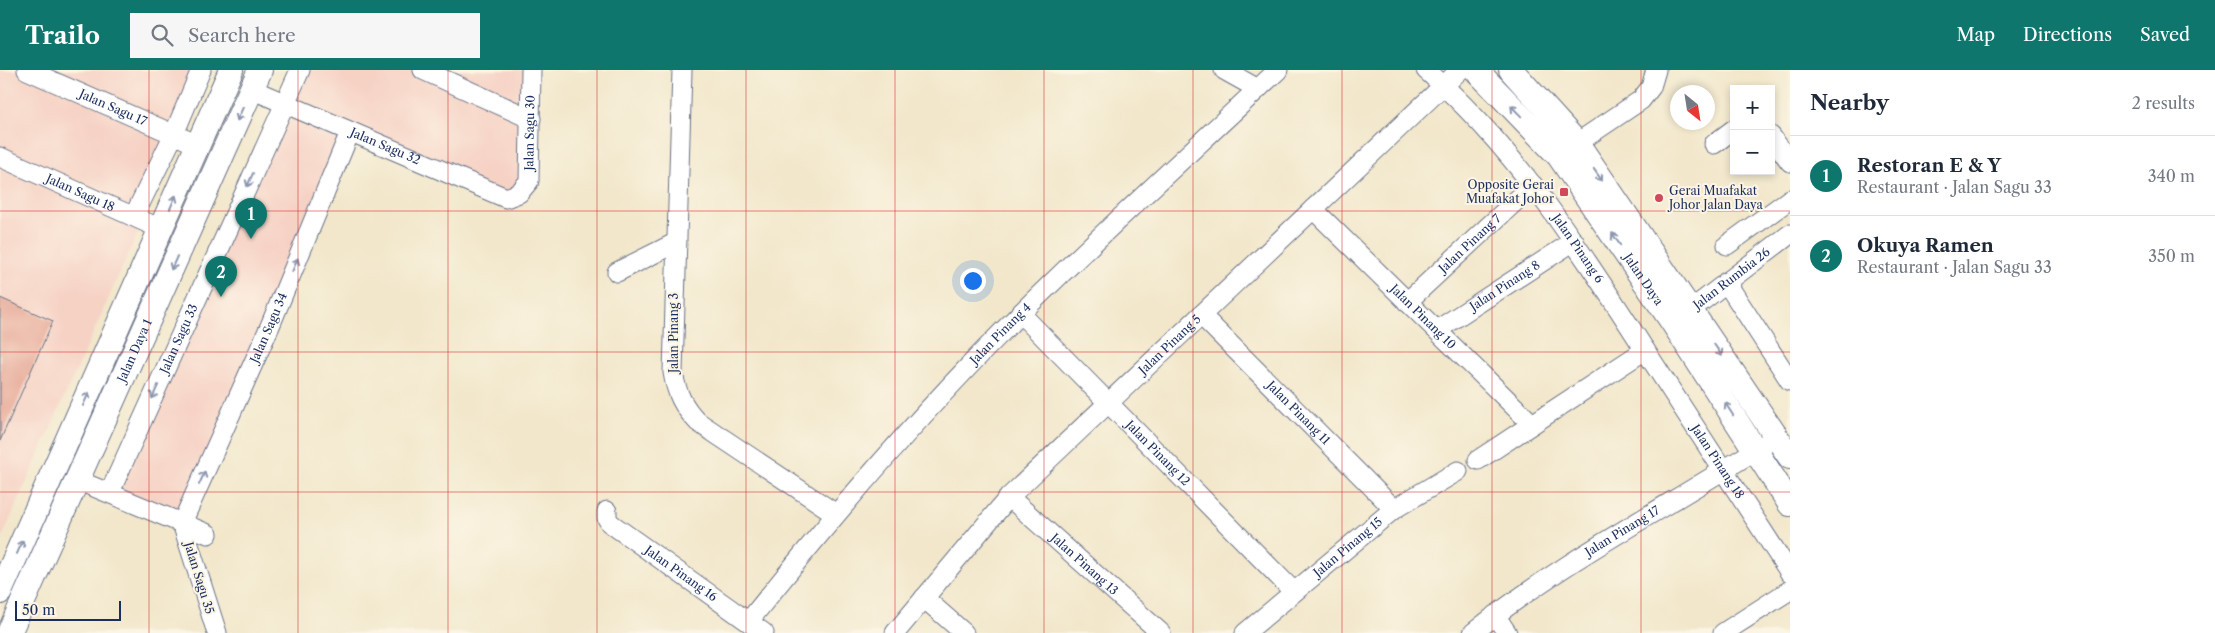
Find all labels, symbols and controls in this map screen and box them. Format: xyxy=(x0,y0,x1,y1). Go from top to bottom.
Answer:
search box xyxy=(130,13,480,58)
text: Trailo xyxy=(25,21,100,50)
icon: search xyxy=(148,21,176,49)
text: Search here xyxy=(188,24,296,47)
text: Map xyxy=(1956,24,1995,46)
text: Directions xyxy=(2023,24,2112,46)
text: Saved xyxy=(2140,24,2190,46)
street label: Jalan Sagu 17 xyxy=(75,85,150,129)
north arrow xyxy=(1670,85,1715,130)
map controls xyxy=(1730,85,1775,175)
button: + xyxy=(1730,85,1775,130)
text: Nearby xyxy=(1810,90,1889,115)
text: 2 results xyxy=(2132,93,2195,113)
street label: Jalan Sagu 30 xyxy=(521,95,538,173)
one-way arrow xyxy=(1510,105,1522,118)
one-way arrow xyxy=(235,107,245,122)
street label: Jalan Sagu 32 xyxy=(346,123,423,168)
button: − xyxy=(1730,130,1775,175)
text: Restoran E & Y xyxy=(1857,154,2001,177)
text: 1 xyxy=(1822,166,1830,186)
text: 340 m xyxy=(2148,166,2195,186)
one-way arrow xyxy=(1593,168,1603,182)
street label: Jalan Sagu 18 xyxy=(42,170,117,214)
one-way arrow xyxy=(245,172,255,187)
place label: Opposite Gerai Muafakat Johor xyxy=(1466,177,1554,206)
text: Restaurant · Jalan Sagu 33 xyxy=(1857,177,2052,197)
place label: Gerai Muafakat Johor Jalan Daya xyxy=(1667,183,1763,212)
marker: Opposite Gerai Muafakat Johor xyxy=(1558,186,1570,198)
marker: Gerai Muafakat Johor Jalan Daya xyxy=(1653,192,1665,204)
one-way arrow xyxy=(168,195,178,210)
pin: 1 xyxy=(235,198,267,239)
street label: Jalan Pinang 6 xyxy=(1548,209,1607,286)
street label: Jalan Pinang 7 xyxy=(1434,211,1504,277)
one-way arrow xyxy=(1611,232,1621,246)
text: Okuya Ramen xyxy=(1857,234,1994,257)
street label: Jalan Rumbia 26 xyxy=(1688,244,1773,313)
text: 2 xyxy=(1821,246,1831,266)
text: 350 m xyxy=(2148,246,2195,266)
street label: Jalan Daya xyxy=(1620,249,1667,309)
one-way arrow xyxy=(169,255,178,270)
pin: 2 xyxy=(205,256,237,297)
street label: Jalan Pinang 8 xyxy=(1465,257,1543,315)
text: Restaurant · Jalan Sagu 33 xyxy=(1857,257,2052,277)
one-way arrow xyxy=(290,258,300,273)
your location xyxy=(960,268,986,294)
street label: Jalan Pinang 10 xyxy=(1386,280,1459,352)
street label: Jalan Sagu 34 xyxy=(246,290,290,367)
street label: Jalan Pinang 3 xyxy=(666,293,681,375)
street label: Jalan Pinang 4 xyxy=(965,299,1034,369)
street label: Jalan Sagu 33 xyxy=(156,301,201,378)
street label: Jalan Pinang 5 xyxy=(1134,311,1204,379)
street label: Jalan Daya 1 xyxy=(113,317,155,386)
one-way arrow xyxy=(1713,342,1723,356)
street label: Jalan Pinang 11 xyxy=(1262,376,1334,447)
one-way arrow xyxy=(149,384,159,399)
one-way arrow xyxy=(81,392,91,407)
one-way arrow xyxy=(1724,402,1734,416)
street label: Jalan Pinang 12 xyxy=(1121,416,1193,489)
street label: Jalan Pinang 18 xyxy=(1687,420,1748,501)
one-way arrow xyxy=(197,471,207,486)
street label: Jalan Pinang 17 xyxy=(1580,502,1662,560)
street label: Jalan Pinang 15 xyxy=(1309,514,1385,581)
street label: Jalan Pinang 13 xyxy=(1046,529,1121,598)
street label: Jalan Sagu 35 xyxy=(181,538,218,616)
one-way arrow xyxy=(15,540,25,555)
street label: Jalan Pinang 16 xyxy=(640,541,720,604)
scale bar xyxy=(15,598,121,621)
text: 50 m xyxy=(22,601,55,619)

